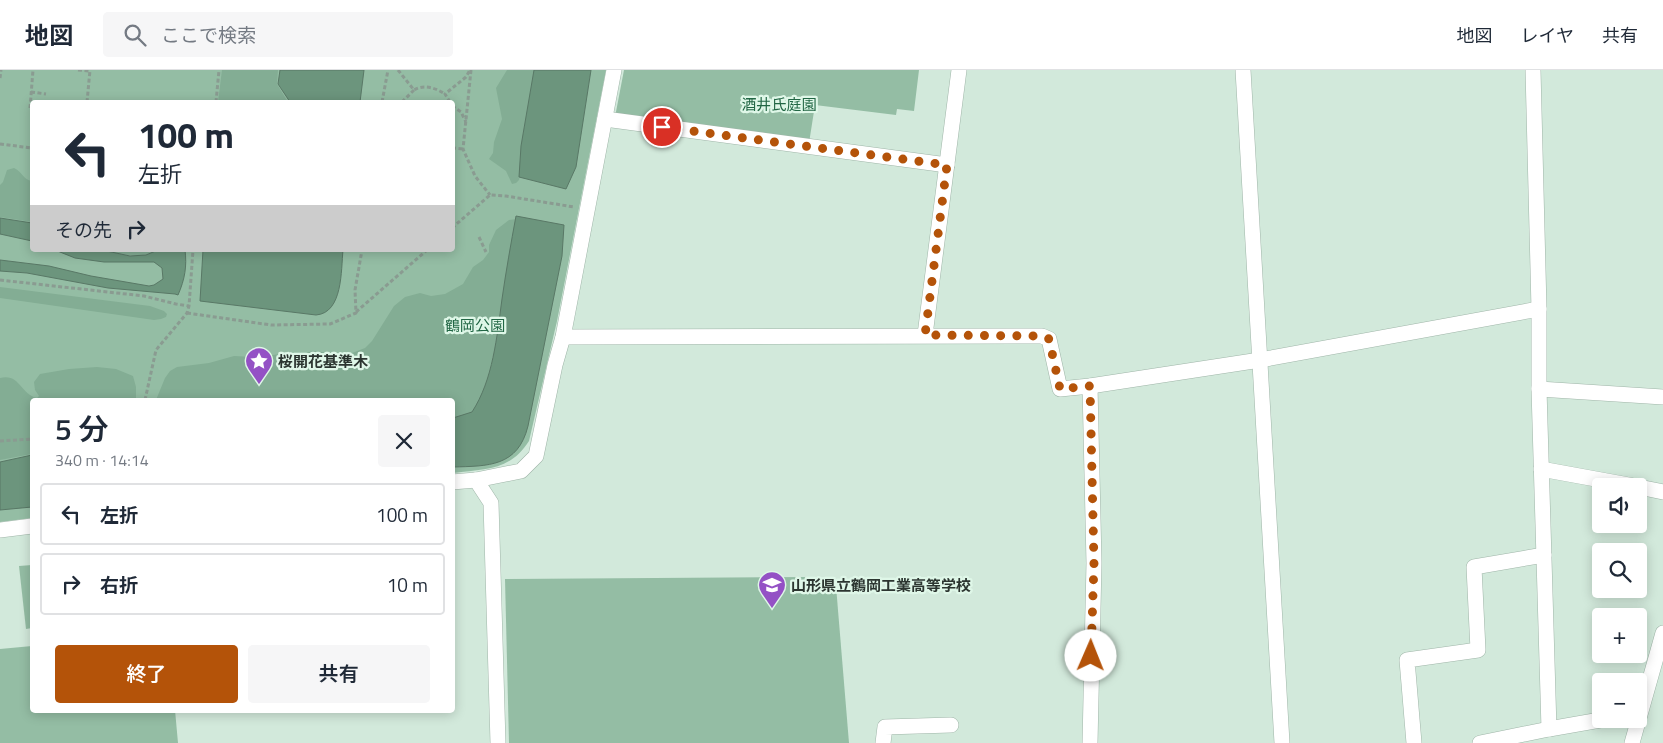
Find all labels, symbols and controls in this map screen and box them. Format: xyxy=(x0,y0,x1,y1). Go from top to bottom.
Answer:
search box xyxy=(103,12,453,57)
text: 地図 xyxy=(25,17,73,53)
text: ここで検索 xyxy=(161,20,256,49)
icon: search xyxy=(121,21,149,49)
text: 地図 xyxy=(1457,22,1493,49)
text: レイヤ xyxy=(1521,22,1574,49)
text: 共有 xyxy=(1602,22,1638,49)
park label: 酒井氏庭園 xyxy=(741,93,817,116)
pin xyxy=(641,106,683,148)
text: 100 m xyxy=(138,108,234,162)
icon: arrive xyxy=(648,113,676,141)
icon: left xyxy=(55,120,120,185)
text: 左折 xyxy=(138,157,182,191)
text: その先 xyxy=(55,215,112,244)
icon: right xyxy=(122,215,150,243)
park label: 鶴岡公園 xyxy=(445,314,505,337)
place icon: 桜開花基準木 xyxy=(244,346,274,385)
place label: 桜開花基準木 xyxy=(278,350,368,373)
text: 5 分 xyxy=(55,406,108,452)
button: close xyxy=(378,415,430,467)
text: 340 m · 14:14 xyxy=(55,448,149,472)
map controls xyxy=(1592,478,1647,728)
button: sound xyxy=(1592,478,1647,533)
icon: left xyxy=(57,500,85,528)
text: 左折 xyxy=(100,500,138,529)
text: 100 m xyxy=(376,500,428,529)
button: search xyxy=(1592,543,1647,598)
icon: right xyxy=(57,570,85,598)
text: 右折 xyxy=(100,570,138,599)
text: 10 m xyxy=(387,570,428,599)
school or university icon: 山形県立鶴岡工業高等学校 xyxy=(757,570,787,609)
place label: 山形県立鶴岡工業高等学校 xyxy=(791,574,971,597)
button: + xyxy=(1592,608,1647,663)
position arrow xyxy=(1064,629,1116,681)
button: 終了 xyxy=(55,645,238,703)
button: 共有 xyxy=(248,645,430,703)
button: − xyxy=(1592,673,1647,728)

